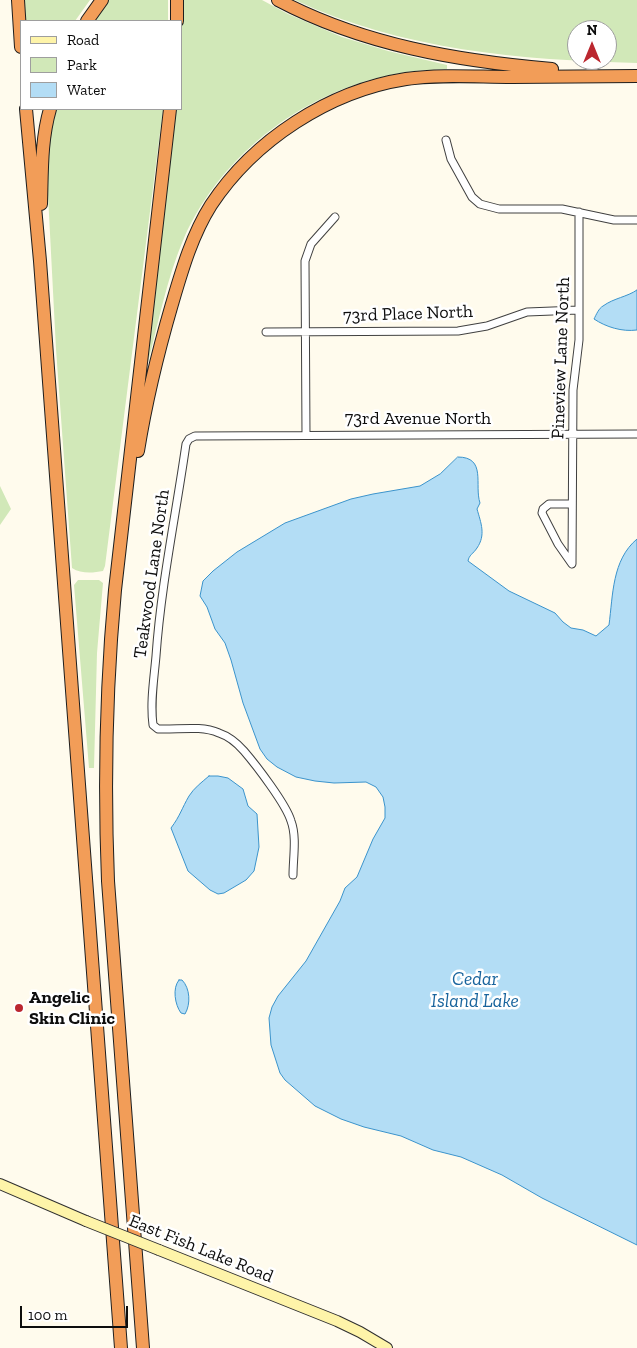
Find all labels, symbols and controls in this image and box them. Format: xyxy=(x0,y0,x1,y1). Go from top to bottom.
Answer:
legend xyxy=(20,20,182,110)
north arrow xyxy=(567,20,617,70)
text: N xyxy=(587,22,597,39)
text: Road xyxy=(67,31,99,49)
text: Park xyxy=(67,56,97,74)
text: Water xyxy=(67,81,107,99)
street label: Pineview Lane North xyxy=(547,277,575,439)
street label: 73rd Place North xyxy=(343,301,473,327)
street label: 73rd Avenue North xyxy=(345,408,491,430)
street label: Teakwood Lane North xyxy=(129,488,175,660)
water label: Cedar Island Lake xyxy=(431,969,519,1013)
place label: Angelic Skin Clinic xyxy=(29,987,115,1030)
marker: Angelic Skin Clinic xyxy=(13,1002,25,1014)
street label: East Fish Lake Road xyxy=(126,1210,276,1288)
scale bar xyxy=(22,1296,130,1328)
text: 100 m xyxy=(28,1306,67,1324)

